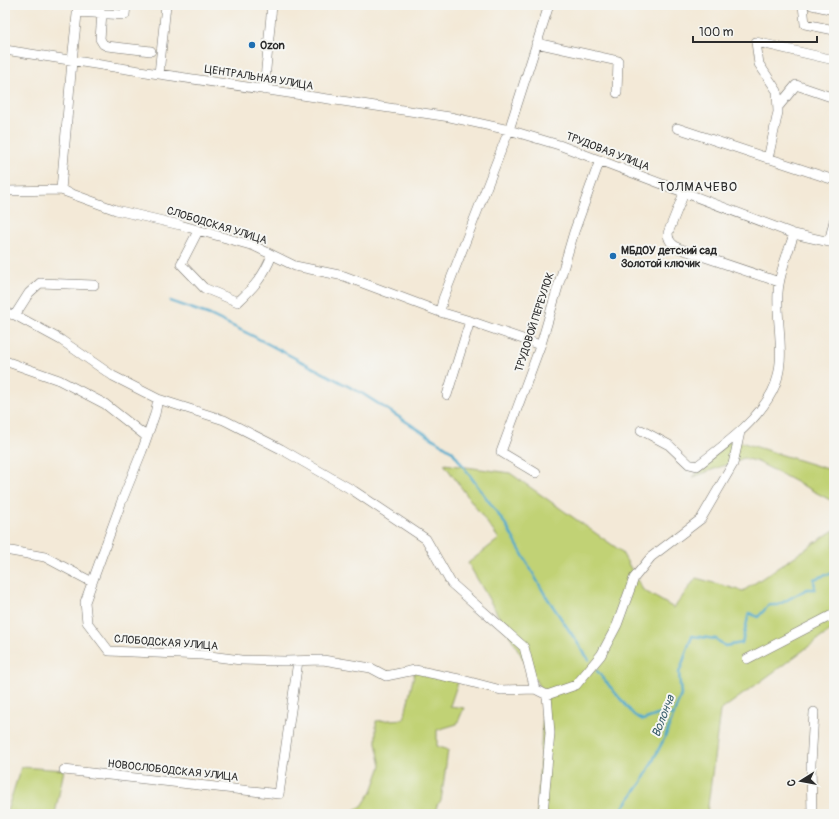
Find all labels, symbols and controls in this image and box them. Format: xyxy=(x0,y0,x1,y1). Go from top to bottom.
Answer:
scale bar xyxy=(693,18,817,44)
text: 100 m xyxy=(699,25,734,40)
place label: Ozon xyxy=(260,39,285,52)
marker: Ozon xyxy=(247,40,257,50)
street label: ЦЕНТРАЛЬНАЯ УЛИЦА xyxy=(204,62,314,93)
street label: ТРУДОВАЯ УЛИЦА xyxy=(564,130,652,173)
district label: ТОЛМАЧЕВО xyxy=(658,179,738,195)
street label: СЛОБОДСКАЯ УЛИЦА xyxy=(165,204,269,247)
place label: МБДОУ детский сад Золотой ключик xyxy=(621,244,717,270)
marker: МБДОУ детский сад Золотой ключик xyxy=(608,251,618,261)
street label: ТРУДОВОЙ ПЕРЕУЛОК xyxy=(512,271,557,374)
street label: СЛОБОДСКАЯ УЛИЦА xyxy=(113,632,218,653)
water label: Волонча xyxy=(649,692,679,739)
street label: НОВОСЛОБОДСКАЯ УЛИЦА xyxy=(107,757,239,784)
north arrow xyxy=(781,761,821,801)
text: С xyxy=(785,778,799,787)

